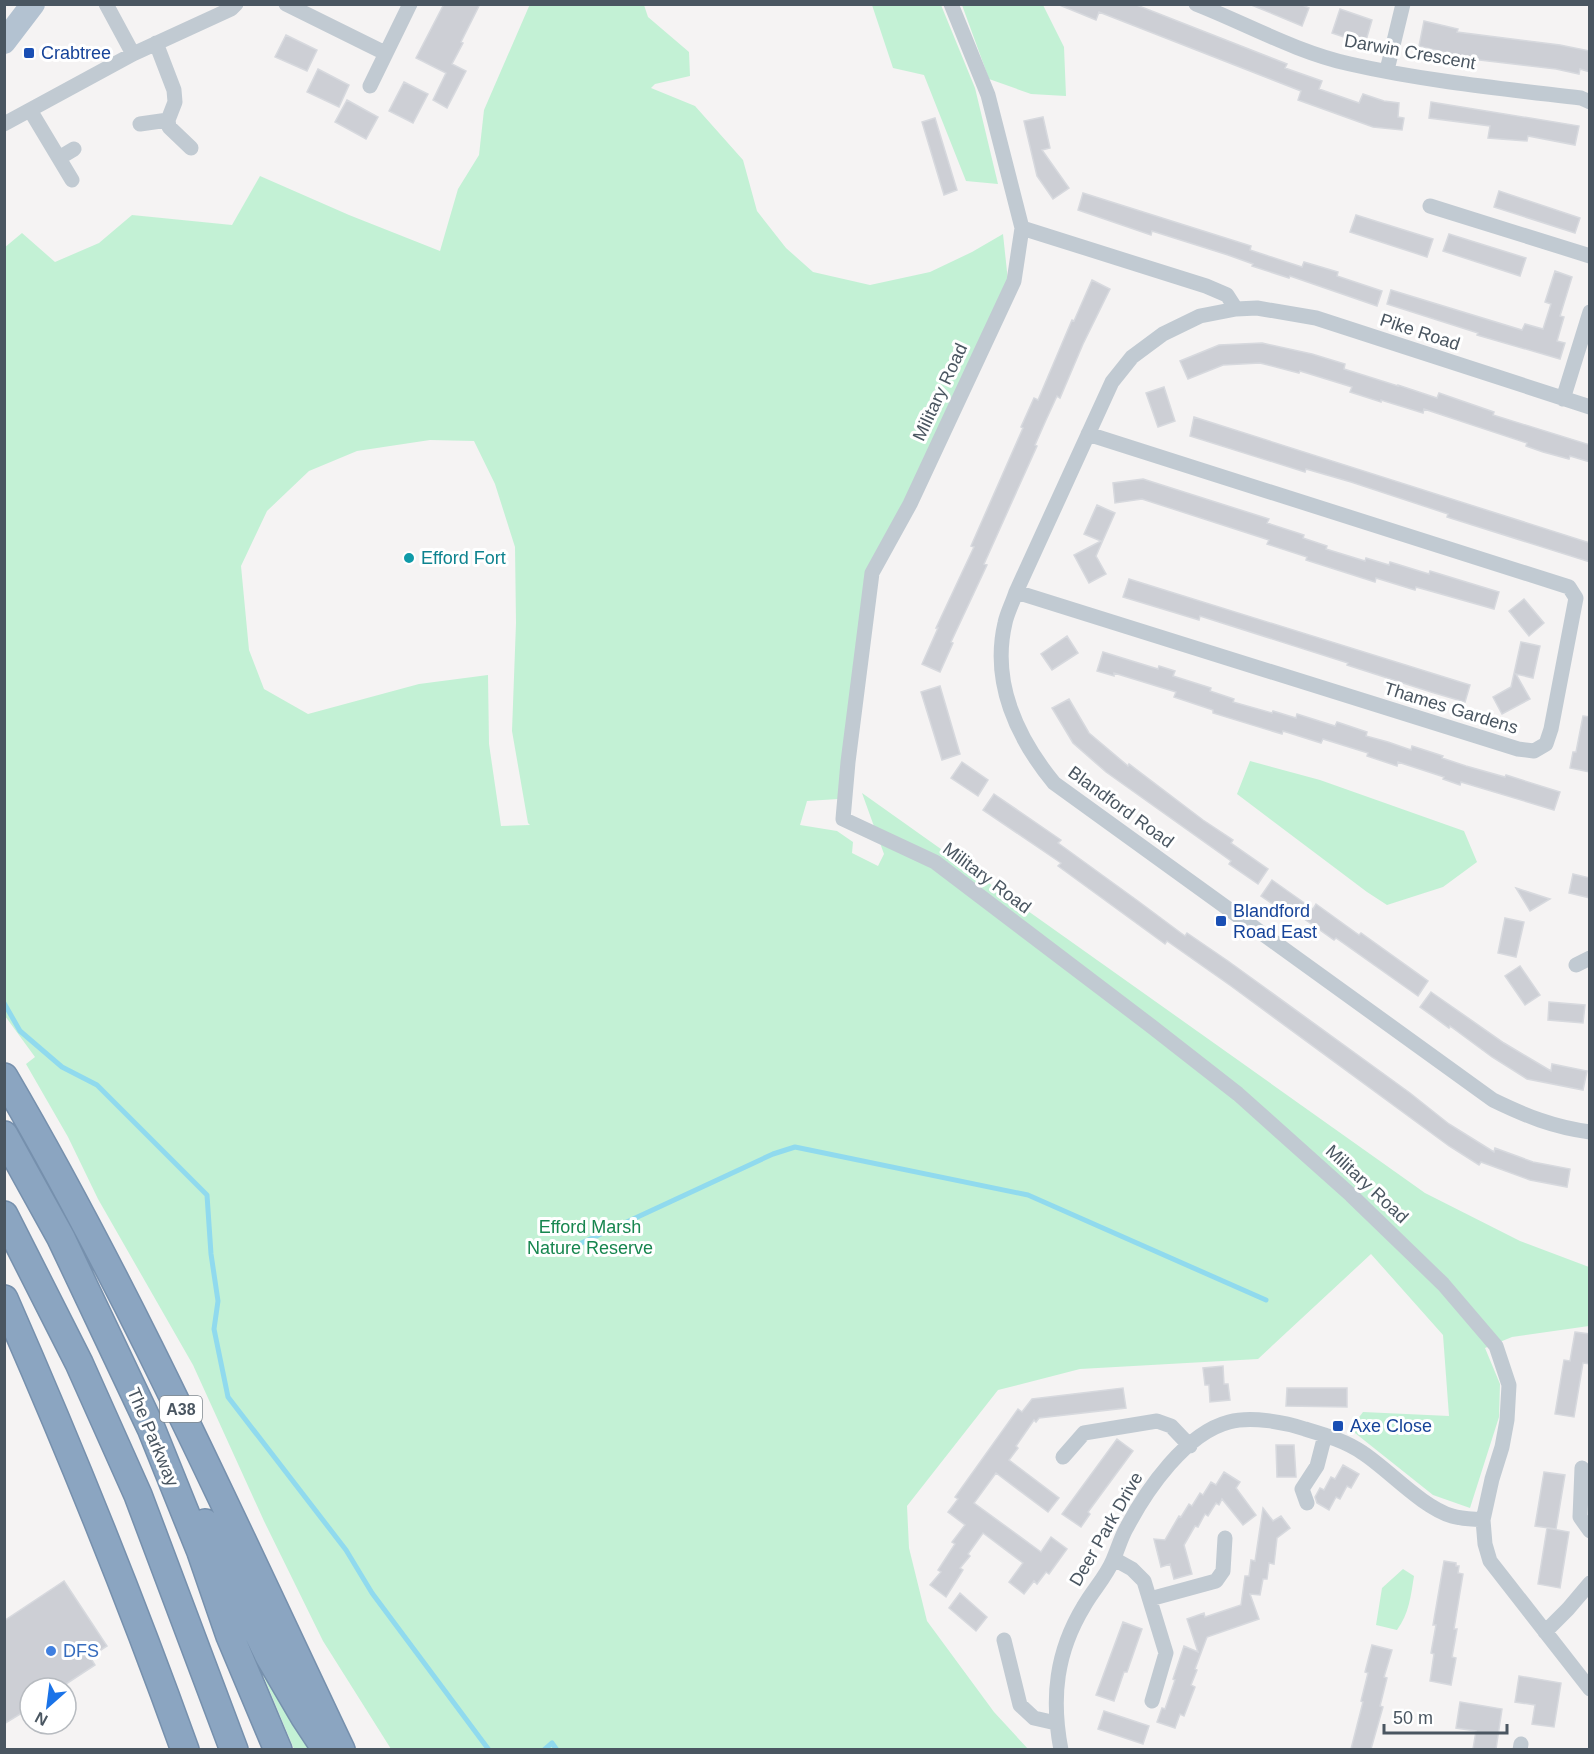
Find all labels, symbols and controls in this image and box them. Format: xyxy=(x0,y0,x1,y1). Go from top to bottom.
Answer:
street label: Darwin Crescent xyxy=(1343,31,1477,73)
place label: Crabtree xyxy=(41,43,111,63)
marker: Crabtree xyxy=(22,46,36,60)
street label: Pike Road xyxy=(1377,310,1463,354)
street label: Military Road xyxy=(909,340,971,444)
place label: Efford Fort xyxy=(421,548,506,568)
marker: Efford Fort xyxy=(402,551,416,565)
street label: Thames Gardens xyxy=(1382,678,1520,738)
street label: Blandford Road xyxy=(1065,762,1177,852)
street label: Military Road xyxy=(939,838,1035,918)
place label: Blandford Road East xyxy=(1233,901,1317,942)
marker: Blandford Road East xyxy=(1214,914,1228,928)
street label: Military Road xyxy=(1322,1141,1412,1227)
park label: Efford Marsh Nature Reserve xyxy=(527,1217,653,1258)
street label: The Parkway xyxy=(123,1385,183,1489)
road number: A38 xyxy=(160,1396,202,1422)
place label: Axe Close xyxy=(1350,1416,1432,1436)
marker: Axe Close xyxy=(1331,1419,1345,1433)
street label: Deer Park Drive xyxy=(1065,1469,1147,1589)
place label: DFS xyxy=(63,1641,99,1661)
marker: DFS xyxy=(44,1644,58,1658)
north arrow xyxy=(18,1676,78,1736)
scale bar xyxy=(1384,1697,1507,1735)
text: 50 m xyxy=(1393,1708,1433,1728)
text: N xyxy=(32,1709,50,1729)

